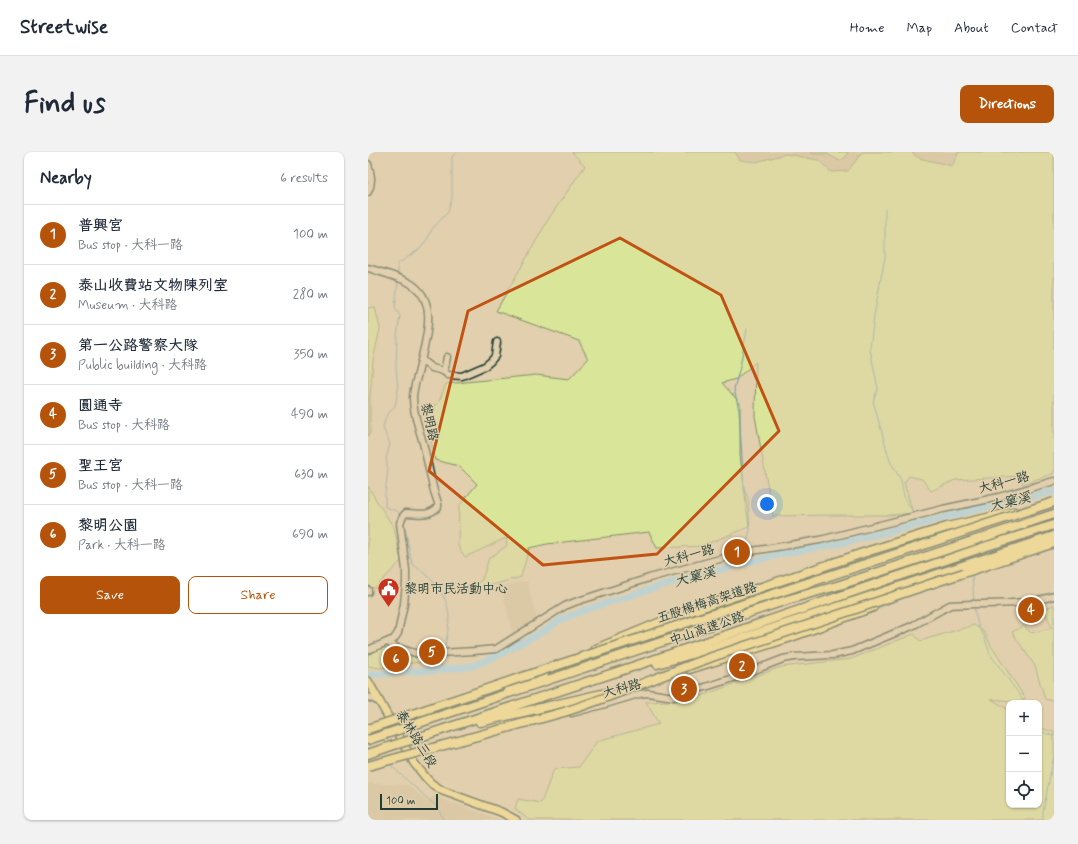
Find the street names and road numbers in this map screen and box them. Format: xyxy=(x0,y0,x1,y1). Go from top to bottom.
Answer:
street label: 黎明路 xyxy=(416,401,442,443)
street label: 大科一路 xyxy=(977,468,1031,498)
street label: 大科一路 xyxy=(662,541,716,571)
street label: 五股楊梅高架道路 xyxy=(655,579,759,627)
street label: 中山高速公路 xyxy=(667,608,747,650)
street label: 大科路 xyxy=(601,676,643,702)
street label: 泰林路三段 xyxy=(392,707,440,771)

